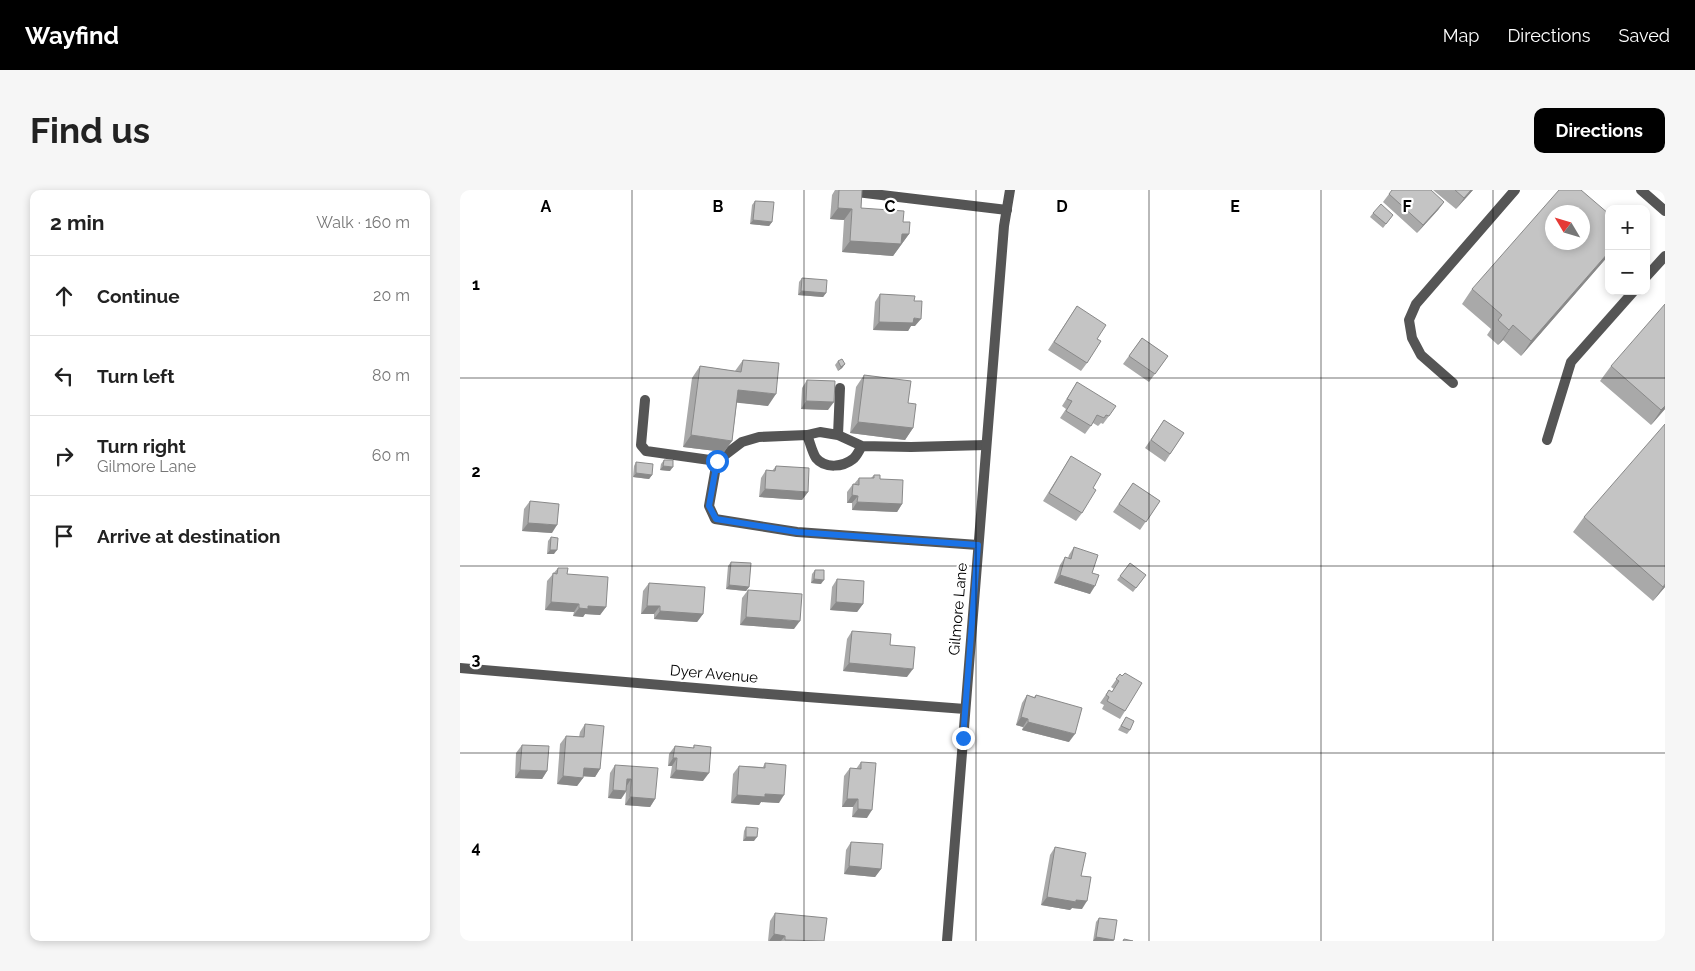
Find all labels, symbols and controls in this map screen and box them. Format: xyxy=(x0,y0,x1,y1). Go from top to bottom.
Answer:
text: Wayfind xyxy=(25,21,119,50)
text: Map xyxy=(1443,25,1479,46)
text: Directions xyxy=(1507,25,1591,46)
text: Saved xyxy=(1619,25,1670,46)
button: Directions xyxy=(1534,108,1665,153)
text: Find us xyxy=(30,110,150,151)
text: A xyxy=(541,197,552,216)
text: B xyxy=(713,197,724,216)
text: C xyxy=(885,197,896,216)
text: D xyxy=(1056,197,1068,216)
text: E xyxy=(1230,197,1240,216)
text: F xyxy=(1402,197,1412,216)
north arrow xyxy=(1545,205,1590,250)
map controls xyxy=(1605,205,1650,295)
button: + xyxy=(1605,205,1650,250)
text: 2 min xyxy=(50,210,104,235)
text: Walk · 160 m xyxy=(316,213,410,232)
button: − xyxy=(1605,250,1650,295)
text: 1 xyxy=(472,275,480,294)
icon: ahead xyxy=(50,282,78,310)
text: Continue xyxy=(97,285,180,307)
text: 20 m xyxy=(373,286,410,305)
icon: left xyxy=(50,362,78,390)
text: Turn left xyxy=(97,365,174,387)
text: 80 m xyxy=(372,366,410,385)
text: Turn right xyxy=(97,435,186,457)
icon: right xyxy=(50,442,78,470)
text: 60 m xyxy=(372,446,410,465)
route start xyxy=(706,450,729,473)
text: Gilmore Lane xyxy=(97,457,196,476)
text: 2 xyxy=(471,462,481,481)
icon: arrive xyxy=(50,522,78,550)
text: Arrive at destination xyxy=(97,525,281,547)
street label: Gilmore Lane xyxy=(945,562,971,656)
text: 3 xyxy=(472,650,481,669)
street label: Dyer Avenue xyxy=(669,661,759,687)
route end xyxy=(952,727,975,750)
text: 4 xyxy=(471,838,481,857)

